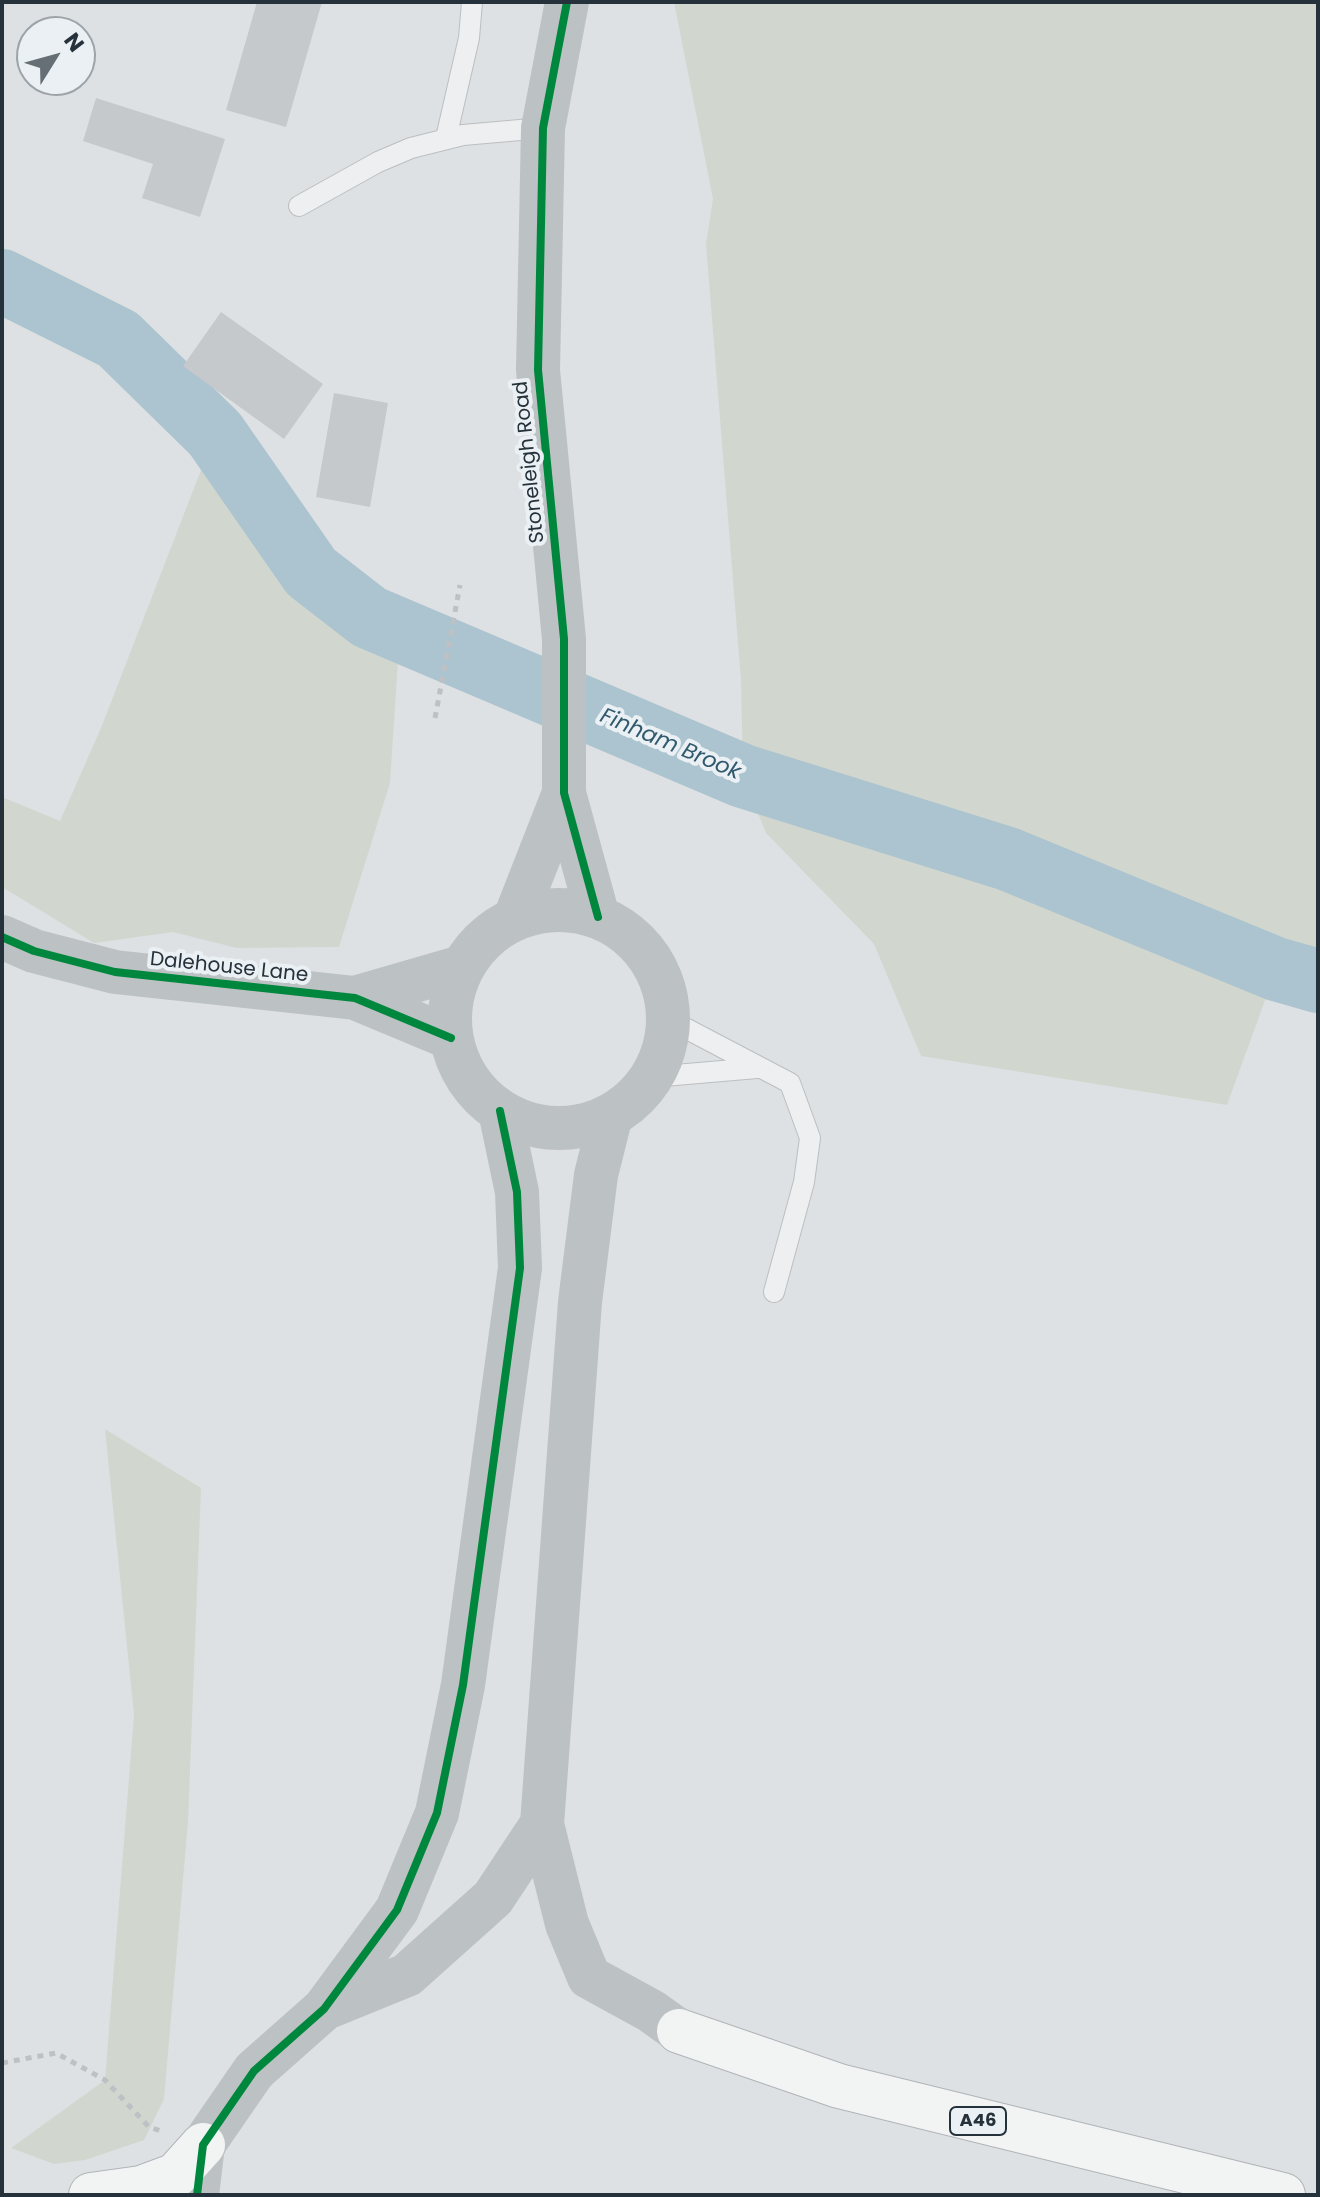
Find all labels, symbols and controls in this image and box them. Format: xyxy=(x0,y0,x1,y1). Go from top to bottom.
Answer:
north arrow xyxy=(16,16,96,96)
text: N xyxy=(57,27,91,58)
street label: Stoneleigh Road xyxy=(510,380,550,544)
water label: Finham Brook xyxy=(596,704,744,786)
street label: Dalehouse Lane xyxy=(149,948,309,988)
road number: A46 xyxy=(950,2107,1006,2135)

